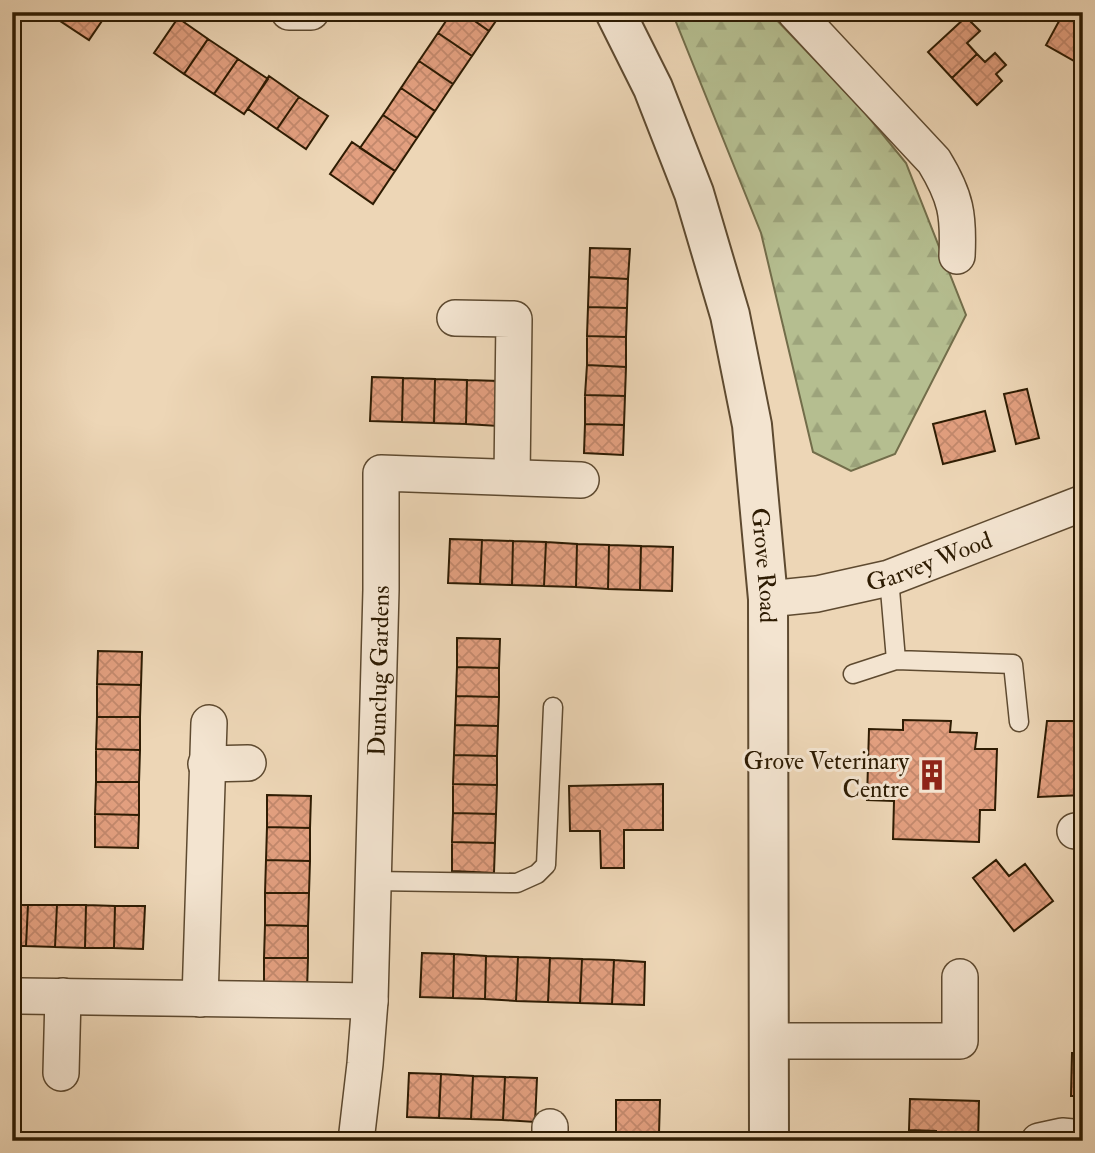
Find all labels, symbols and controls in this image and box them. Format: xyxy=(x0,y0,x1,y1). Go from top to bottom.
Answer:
street label: Grove Road xyxy=(744,506,784,623)
street label: Garvey Wood xyxy=(863,524,997,598)
street label: Dunclug Gardens xyxy=(361,586,397,757)
place label: Grove Veterinary Centre xyxy=(743,746,909,805)
building icon: Grove Veterinary Centre xyxy=(915,758,949,792)

